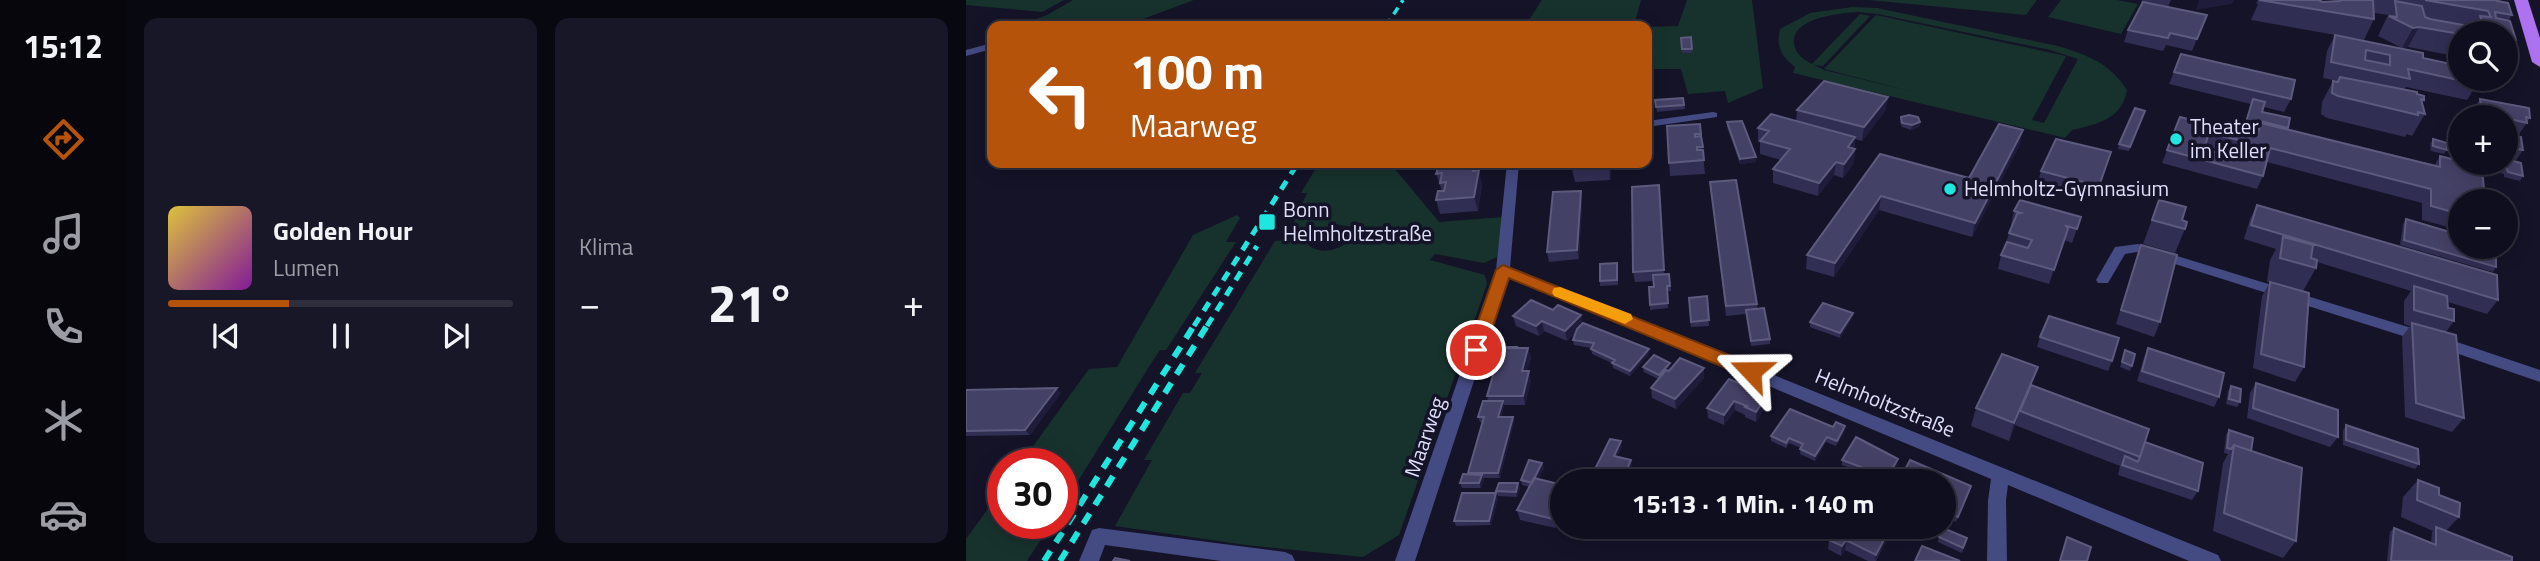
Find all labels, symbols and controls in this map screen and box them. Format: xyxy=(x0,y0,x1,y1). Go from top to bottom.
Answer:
map controls xyxy=(2448,21,2518,259)
button: search xyxy=(2448,21,2518,91)
text: 15:12 xyxy=(23,22,103,70)
text: 100 m xyxy=(1130,33,1264,108)
icon: left xyxy=(1015,49,1106,140)
text: Maarweg xyxy=(1130,101,1257,149)
button: + xyxy=(2448,105,2518,175)
place label: Theater im Keller xyxy=(2190,110,2267,166)
icon: directions xyxy=(39,115,88,164)
marker: Theater im Keller xyxy=(2168,131,2184,147)
place label: Helmholtz-Gymnasium xyxy=(1964,172,2169,204)
marker: Helmholtz-Gymnasium xyxy=(1942,181,1958,197)
button: − xyxy=(2448,189,2518,259)
place label: Bonn Helmholtzstraße xyxy=(1283,193,1432,249)
icon: music xyxy=(39,209,88,258)
text: Golden Hour xyxy=(273,211,413,250)
marker: Bonn Helmholtzstraße xyxy=(1257,212,1277,232)
text: Klima xyxy=(579,229,633,264)
text: Lumen xyxy=(273,250,339,285)
text: 21° xyxy=(708,263,795,342)
text: − xyxy=(579,274,600,332)
text: + xyxy=(903,274,924,332)
icon: phone xyxy=(39,302,88,351)
icon: previous xyxy=(207,317,245,355)
icon: pause xyxy=(322,317,360,355)
icon: next xyxy=(437,317,475,355)
pin xyxy=(1446,320,1506,380)
icon: arrive xyxy=(1457,331,1495,369)
position arrow xyxy=(1714,334,1788,408)
street label: Helmholtzstraße xyxy=(1810,359,1960,445)
street label: Maarweg xyxy=(1395,392,1453,481)
icon: climate xyxy=(39,396,88,445)
speed limit sign: 30 xyxy=(987,448,1078,539)
text: 15:13 · 1 Min. · 140 m xyxy=(1632,484,1874,523)
icon: car xyxy=(39,490,88,539)

